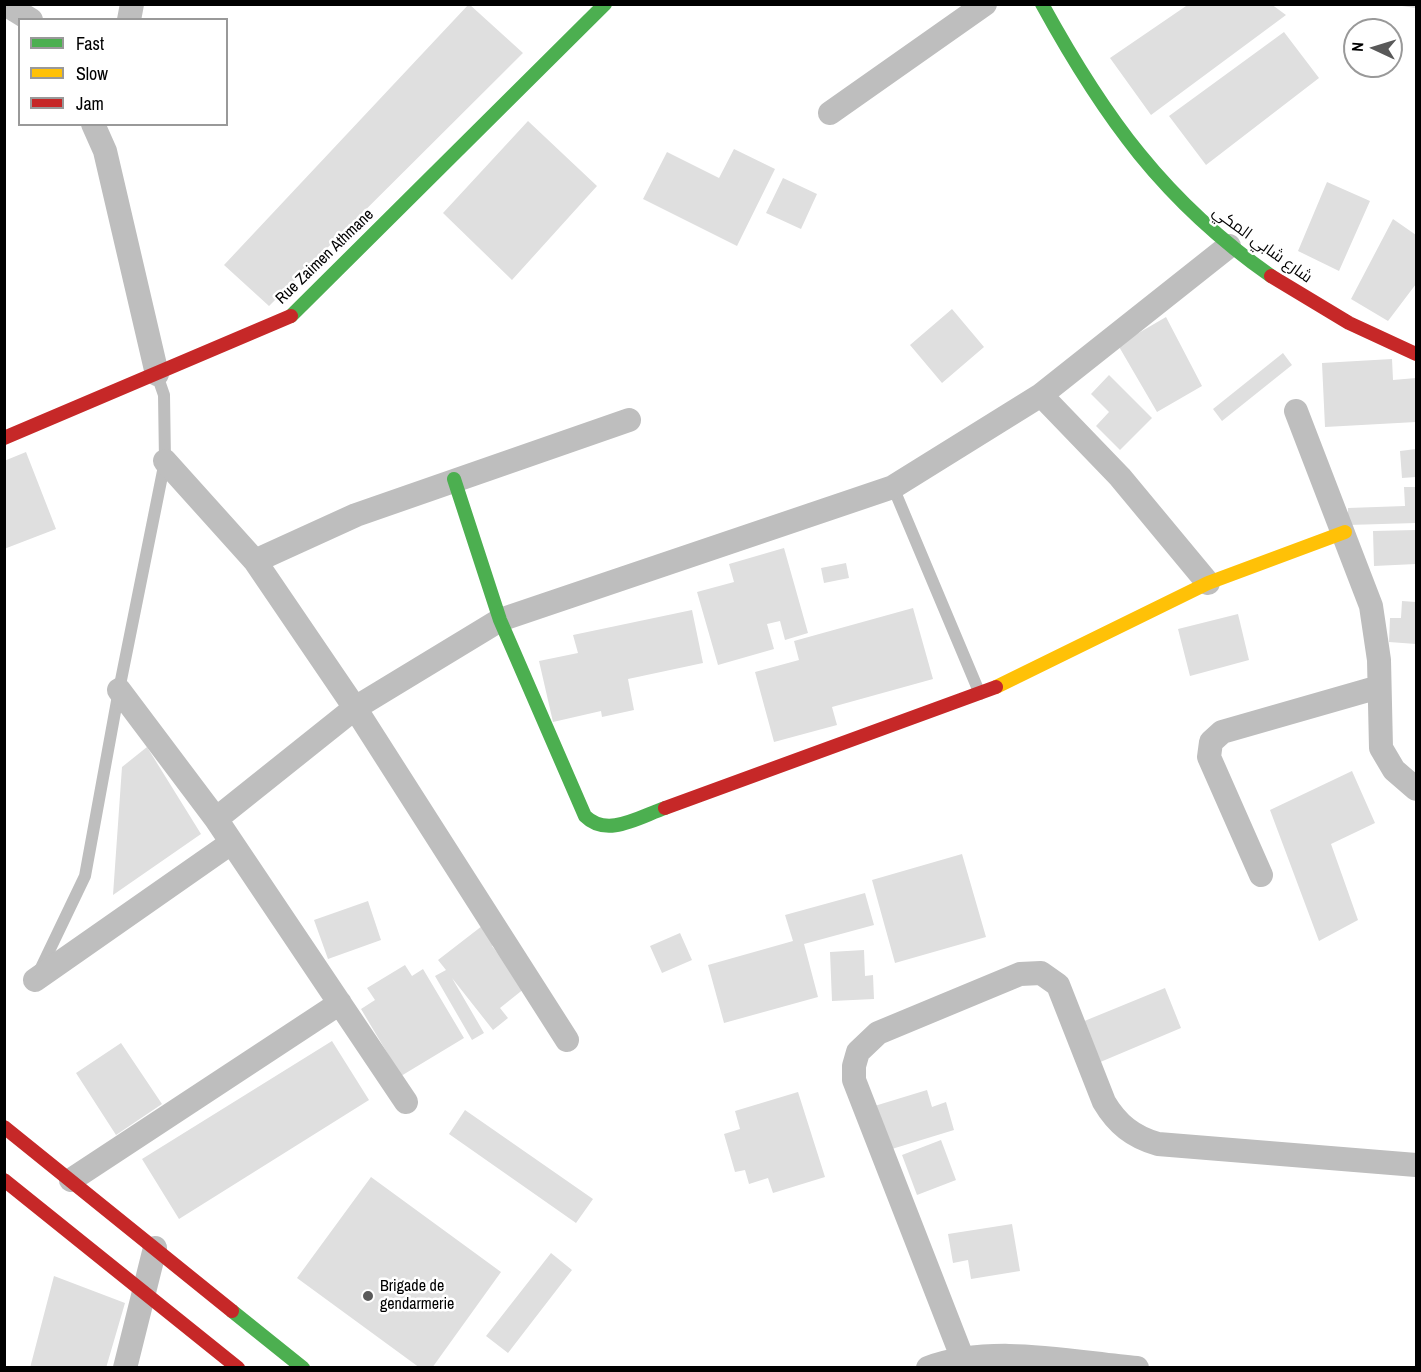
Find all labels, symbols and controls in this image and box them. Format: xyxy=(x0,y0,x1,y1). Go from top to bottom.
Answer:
legend xyxy=(18,18,228,126)
north arrow xyxy=(1343,18,1403,78)
text: Fast xyxy=(76,31,104,56)
text: N xyxy=(1346,41,1368,52)
text: Slow xyxy=(76,61,108,86)
text: Jam xyxy=(76,91,104,116)
street label: شارع شابي المكي xyxy=(1208,202,1316,288)
street label: Rue Zaimen Athmane xyxy=(272,206,378,308)
place label: Brigade de gendarmerie xyxy=(380,1277,454,1315)
marker: Brigade de gendarmerie xyxy=(361,1289,375,1303)

